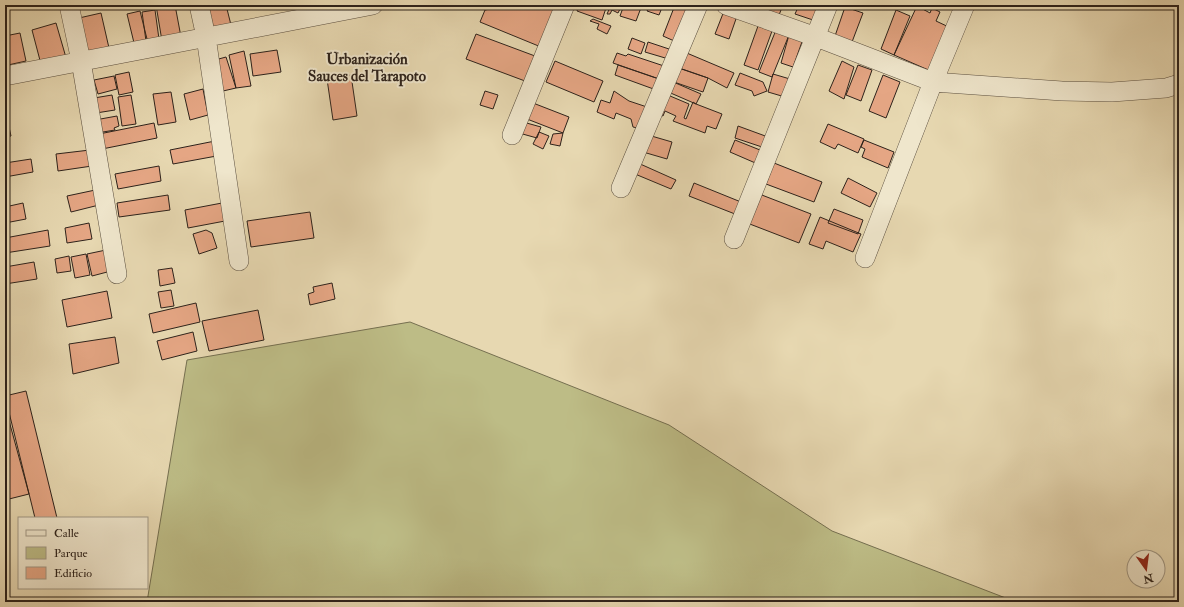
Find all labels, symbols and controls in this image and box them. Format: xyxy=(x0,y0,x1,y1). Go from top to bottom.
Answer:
district label: Urbanización Sauces del Tarapoto xyxy=(308,50,427,87)
legend xyxy=(18,517,148,589)
text: Calle xyxy=(54,526,79,541)
text: Parque xyxy=(54,546,88,561)
north arrow xyxy=(1126,549,1166,589)
text: Edificio xyxy=(54,566,92,581)
text: N xyxy=(1141,570,1156,586)

